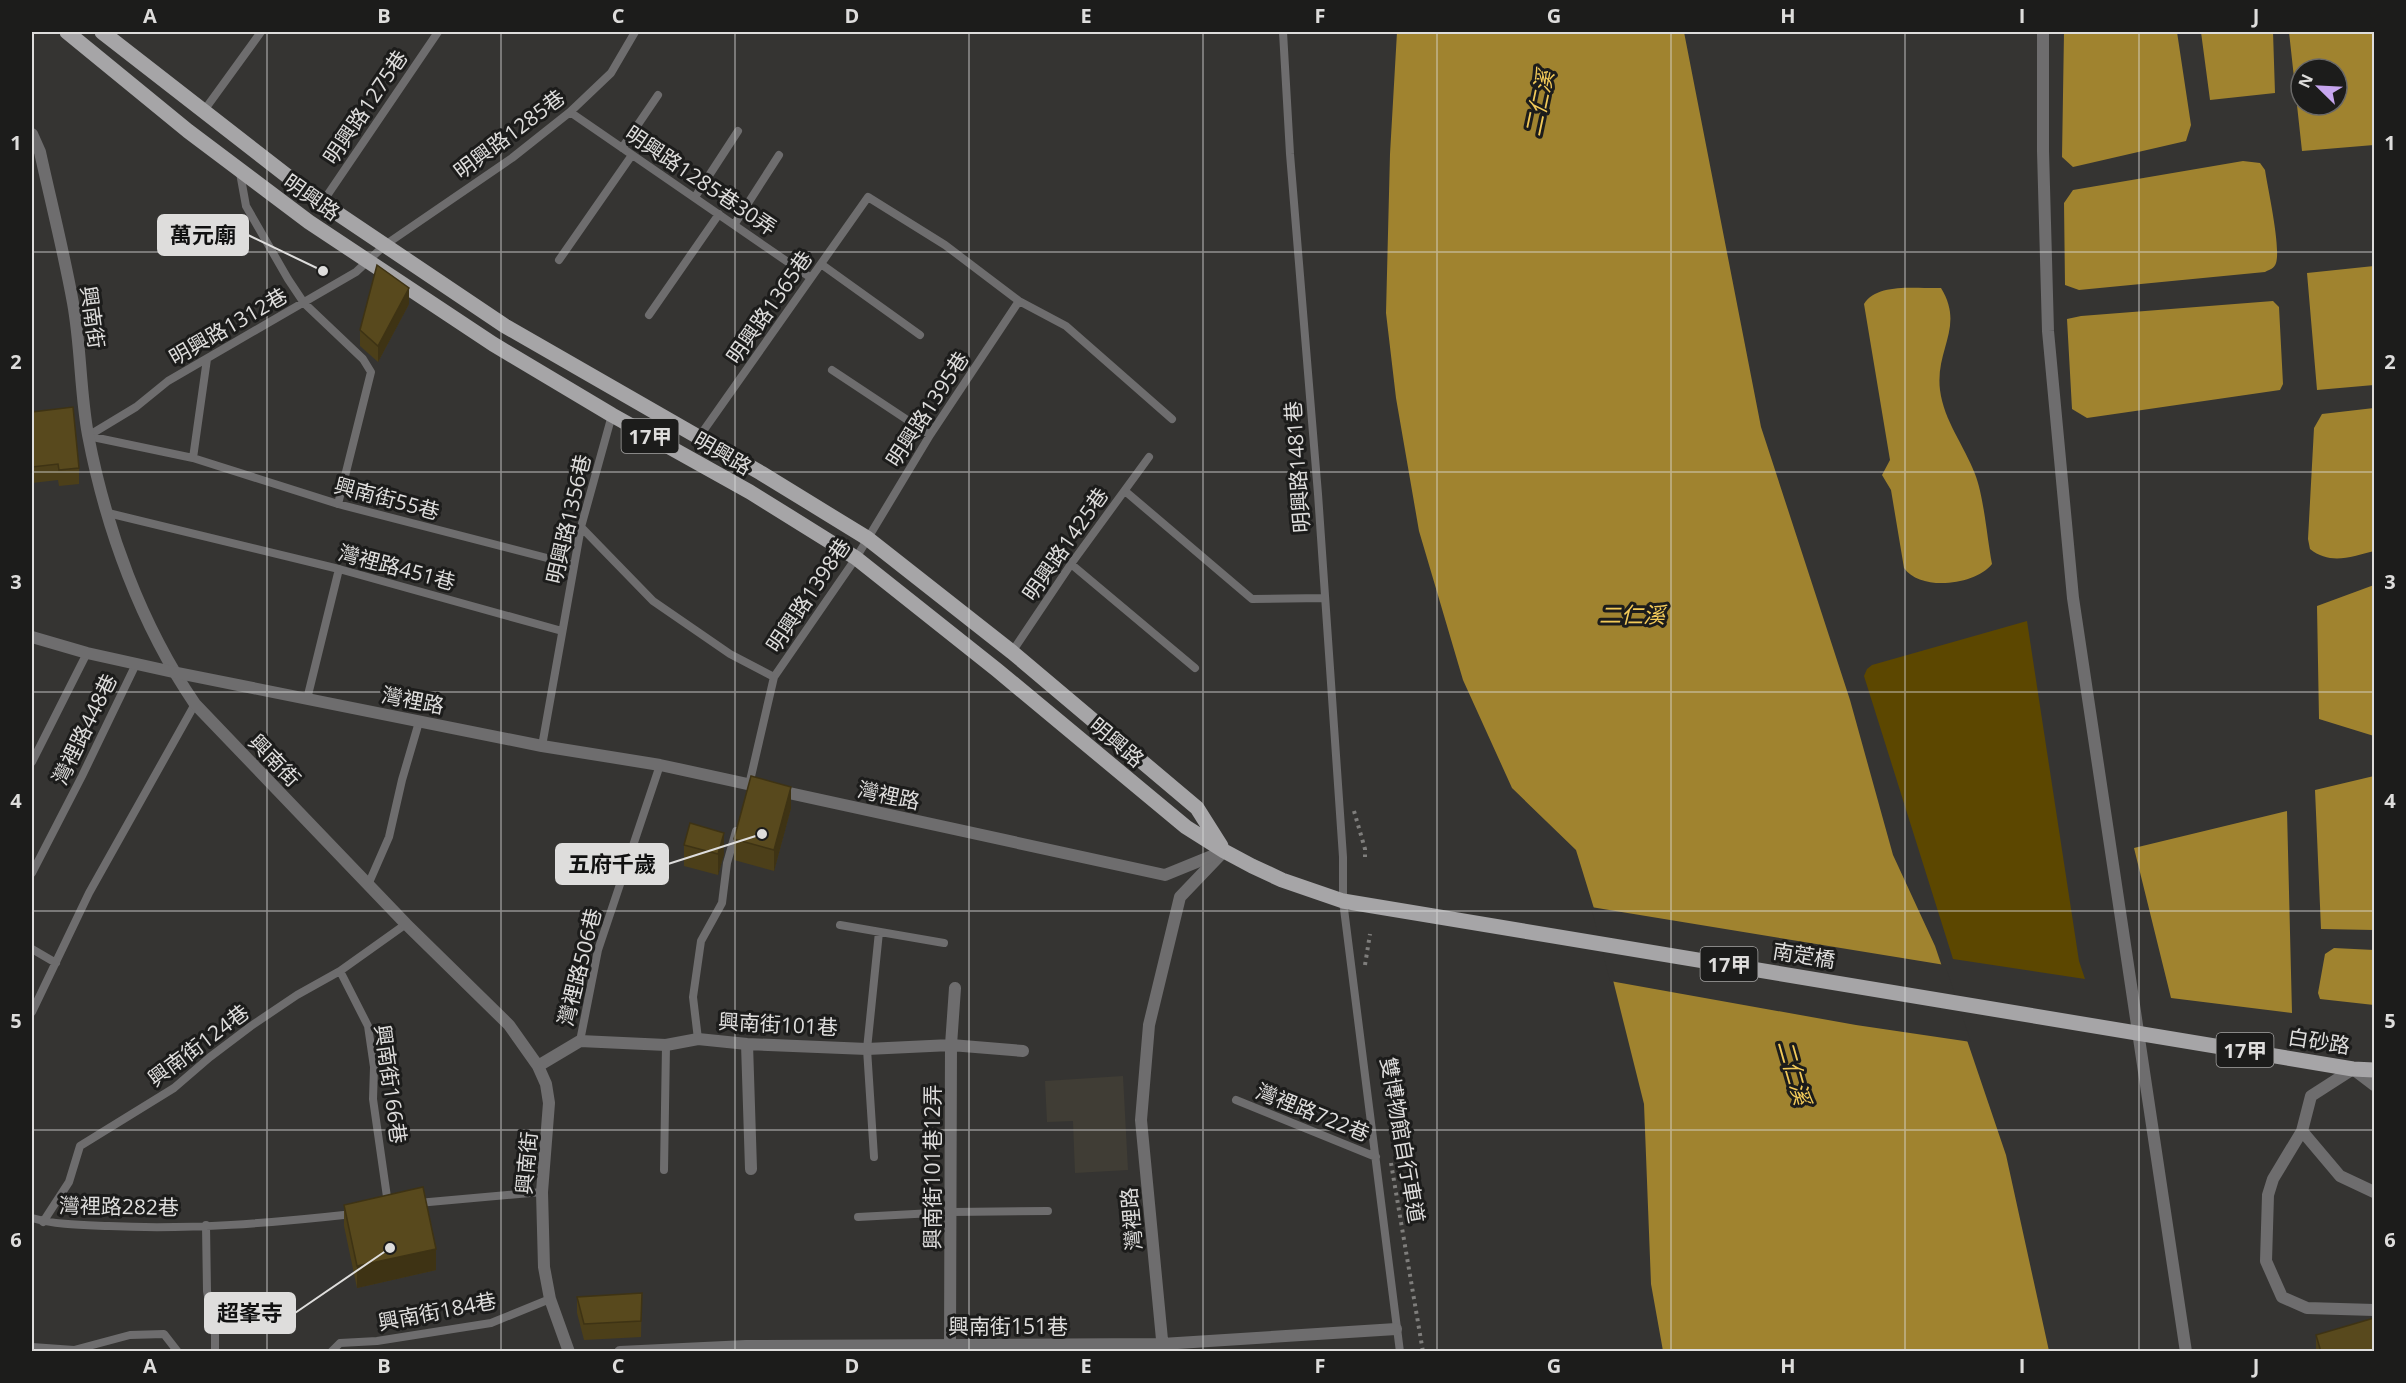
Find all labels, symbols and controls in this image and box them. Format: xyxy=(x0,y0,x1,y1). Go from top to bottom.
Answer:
text: A xyxy=(143,2,157,29)
text: B xyxy=(377,2,391,29)
text: C xyxy=(612,2,625,29)
text: D xyxy=(845,2,859,29)
text: E xyxy=(1080,2,1092,29)
text: F xyxy=(1315,2,1325,29)
text: G xyxy=(1547,2,1561,29)
text: H xyxy=(1780,2,1796,29)
text: I xyxy=(2019,2,2025,29)
text: J xyxy=(2251,2,2259,29)
street label: 明興路1275巷 xyxy=(316,44,414,170)
north arrow xyxy=(2289,57,2349,117)
water label: 二仁溪 xyxy=(1516,65,1560,138)
text: N xyxy=(2293,70,2318,91)
street label: 明興路1285巷 xyxy=(448,83,570,185)
street label: 明興路1285巷30弄 xyxy=(620,119,782,241)
text: 1 xyxy=(10,129,22,156)
text: 1 xyxy=(2384,129,2396,156)
street label: 明興路 xyxy=(278,167,346,227)
callout: 萬元廟 xyxy=(158,215,248,255)
text: 萬元廟 xyxy=(170,219,236,249)
street label: 明興路1365巷 xyxy=(720,245,818,369)
street label: 明興路1312巷 xyxy=(164,281,292,371)
street label: 興南街 xyxy=(75,284,111,350)
street label: 明興路1395巷 xyxy=(879,346,975,472)
text: 2 xyxy=(10,348,22,375)
text: 2 xyxy=(2384,348,2396,375)
street label: 明興路1481巷 xyxy=(1278,400,1316,534)
road number: 17甲 xyxy=(622,419,678,453)
street label: 明興路 xyxy=(689,425,757,481)
street label: 明興路1356巷 xyxy=(540,452,596,586)
street label: 興南街55巷 xyxy=(331,470,443,526)
street label: 明興路1425巷 xyxy=(1016,482,1114,606)
street label: 明興路1398巷 xyxy=(759,532,857,658)
street label: 灣裡路451巷 xyxy=(335,538,459,596)
text: 3 xyxy=(10,568,22,595)
text: 3 xyxy=(2384,568,2396,595)
water label: 二仁溪 xyxy=(1599,599,1668,629)
street label: 灣裡路448巷 xyxy=(45,669,123,789)
street label: 灣裡路 xyxy=(379,680,447,720)
street label: 明興路 xyxy=(1084,711,1150,773)
street label: 興南街 xyxy=(243,728,307,792)
street label: 灣裡路 xyxy=(855,775,923,815)
text: 4 xyxy=(10,787,22,814)
text: 4 xyxy=(2384,787,2396,814)
callout: 五府千歲 xyxy=(556,844,668,884)
text: 五府千歲 xyxy=(568,848,656,878)
street label: 灣裡路506巷 xyxy=(551,905,607,1029)
street label: 南萣橋 xyxy=(1771,936,1837,974)
road number: 17甲 xyxy=(1700,947,1758,981)
street label: 興南街124巷 xyxy=(142,998,254,1092)
text: 5 xyxy=(10,1007,22,1034)
street label: 興南街101巷 xyxy=(717,1007,839,1041)
text: 5 xyxy=(2384,1007,2396,1034)
street label: 白砂路 xyxy=(2286,1022,2352,1060)
street label: 興南街166巷 xyxy=(369,1023,413,1145)
road number: 17甲 xyxy=(2216,1033,2274,1067)
water label: 二仁溪 xyxy=(1771,1036,1819,1111)
street label: 雙博物館自行車道 xyxy=(1375,1055,1431,1225)
street label: 灣裡路722巷 xyxy=(1252,1077,1374,1147)
street label: 興南街101巷12弄 xyxy=(918,1084,946,1250)
street label: 興南街 xyxy=(509,1130,543,1196)
street label: 灣裡路 xyxy=(1114,1186,1148,1252)
street label: 灣裡路282巷 xyxy=(59,1191,179,1221)
text: 6 xyxy=(10,1226,22,1253)
text: 6 xyxy=(2384,1226,2396,1253)
street label: 興南街184巷 xyxy=(375,1286,499,1336)
callout: 超峯寺 xyxy=(205,1293,295,1333)
text: 超峯寺 xyxy=(217,1297,283,1327)
street label: 興南街151巷 xyxy=(948,1312,1068,1340)
text: A xyxy=(143,1352,157,1379)
text: B xyxy=(377,1352,391,1379)
text: C xyxy=(612,1352,625,1379)
text: D xyxy=(845,1352,859,1379)
text: E xyxy=(1080,1352,1092,1379)
text: F xyxy=(1315,1352,1325,1379)
text: G xyxy=(1547,1352,1561,1379)
text: H xyxy=(1780,1352,1796,1379)
text: I xyxy=(2019,1352,2025,1379)
text: J xyxy=(2251,1352,2259,1379)

